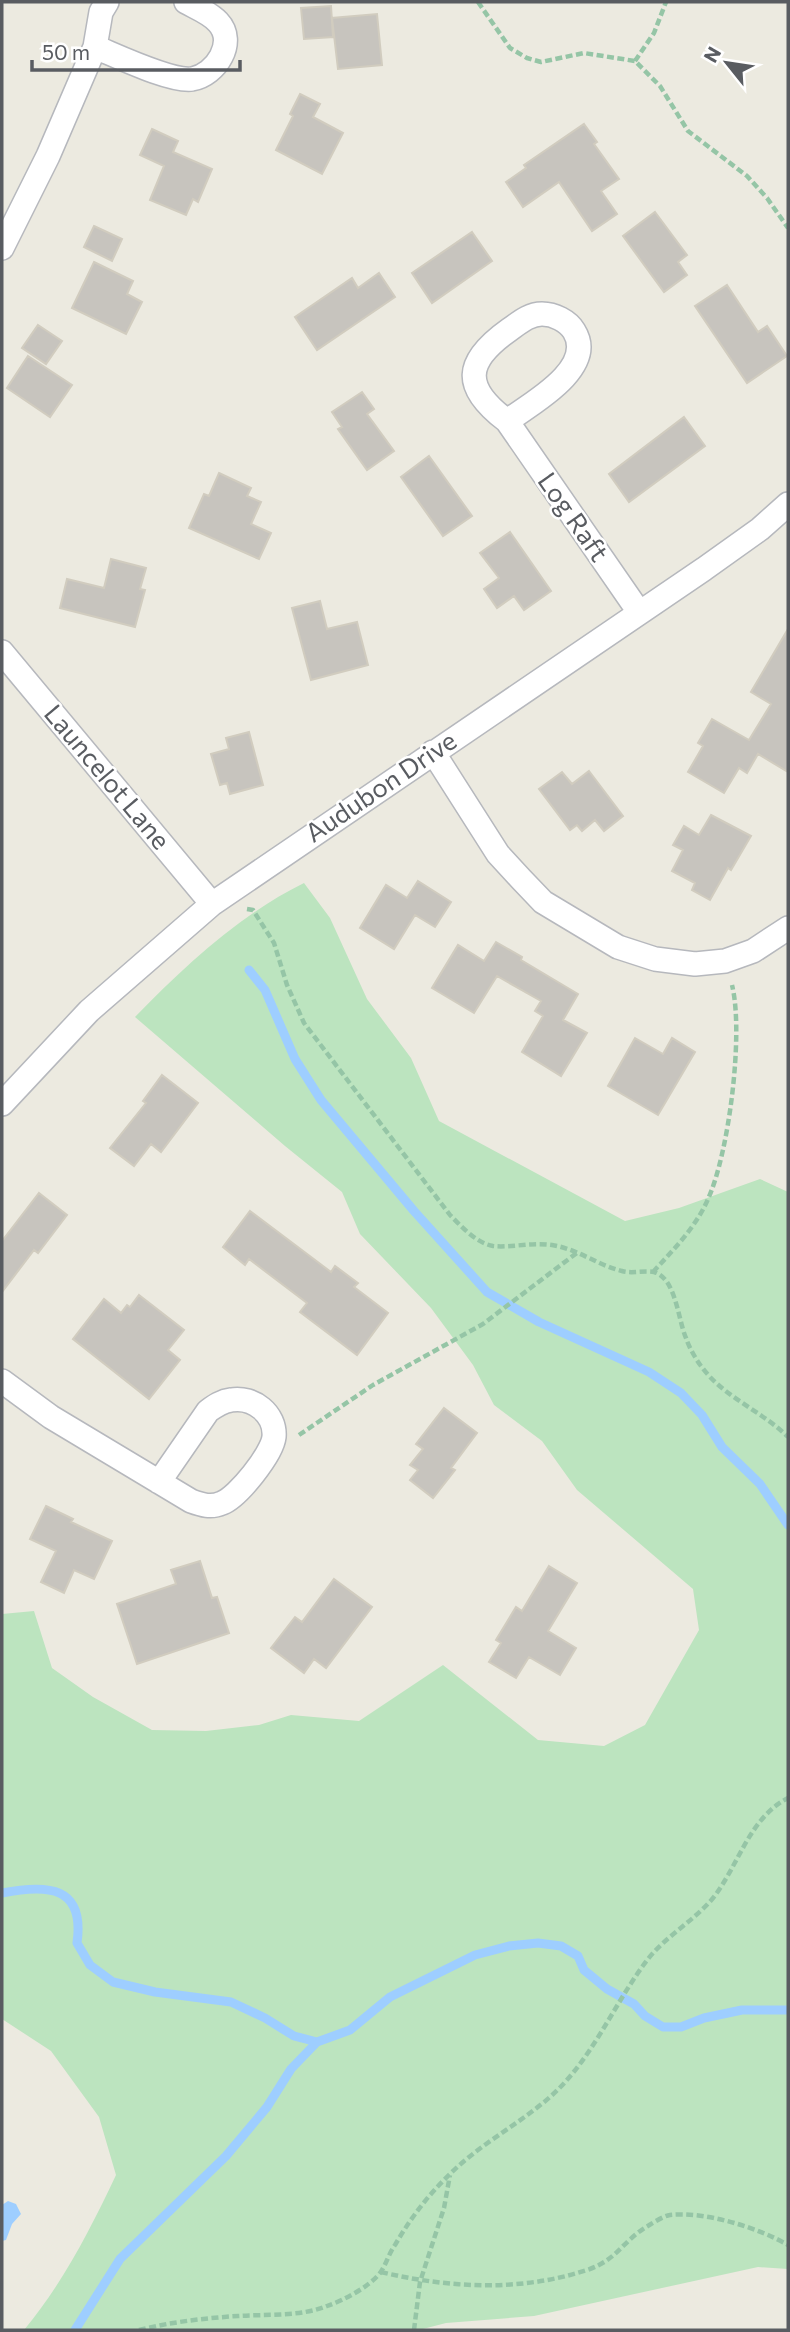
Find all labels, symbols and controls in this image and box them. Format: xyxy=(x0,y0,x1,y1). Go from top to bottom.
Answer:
scale bar xyxy=(32,28,240,72)
north arrow xyxy=(692,28,762,98)
text: 50 m xyxy=(42,39,90,64)
text: N xyxy=(698,42,725,66)
street label: Log Raft xyxy=(532,466,616,567)
street label: Launcelot Lane xyxy=(39,697,178,855)
street label: Audubon Drive xyxy=(299,724,462,848)

